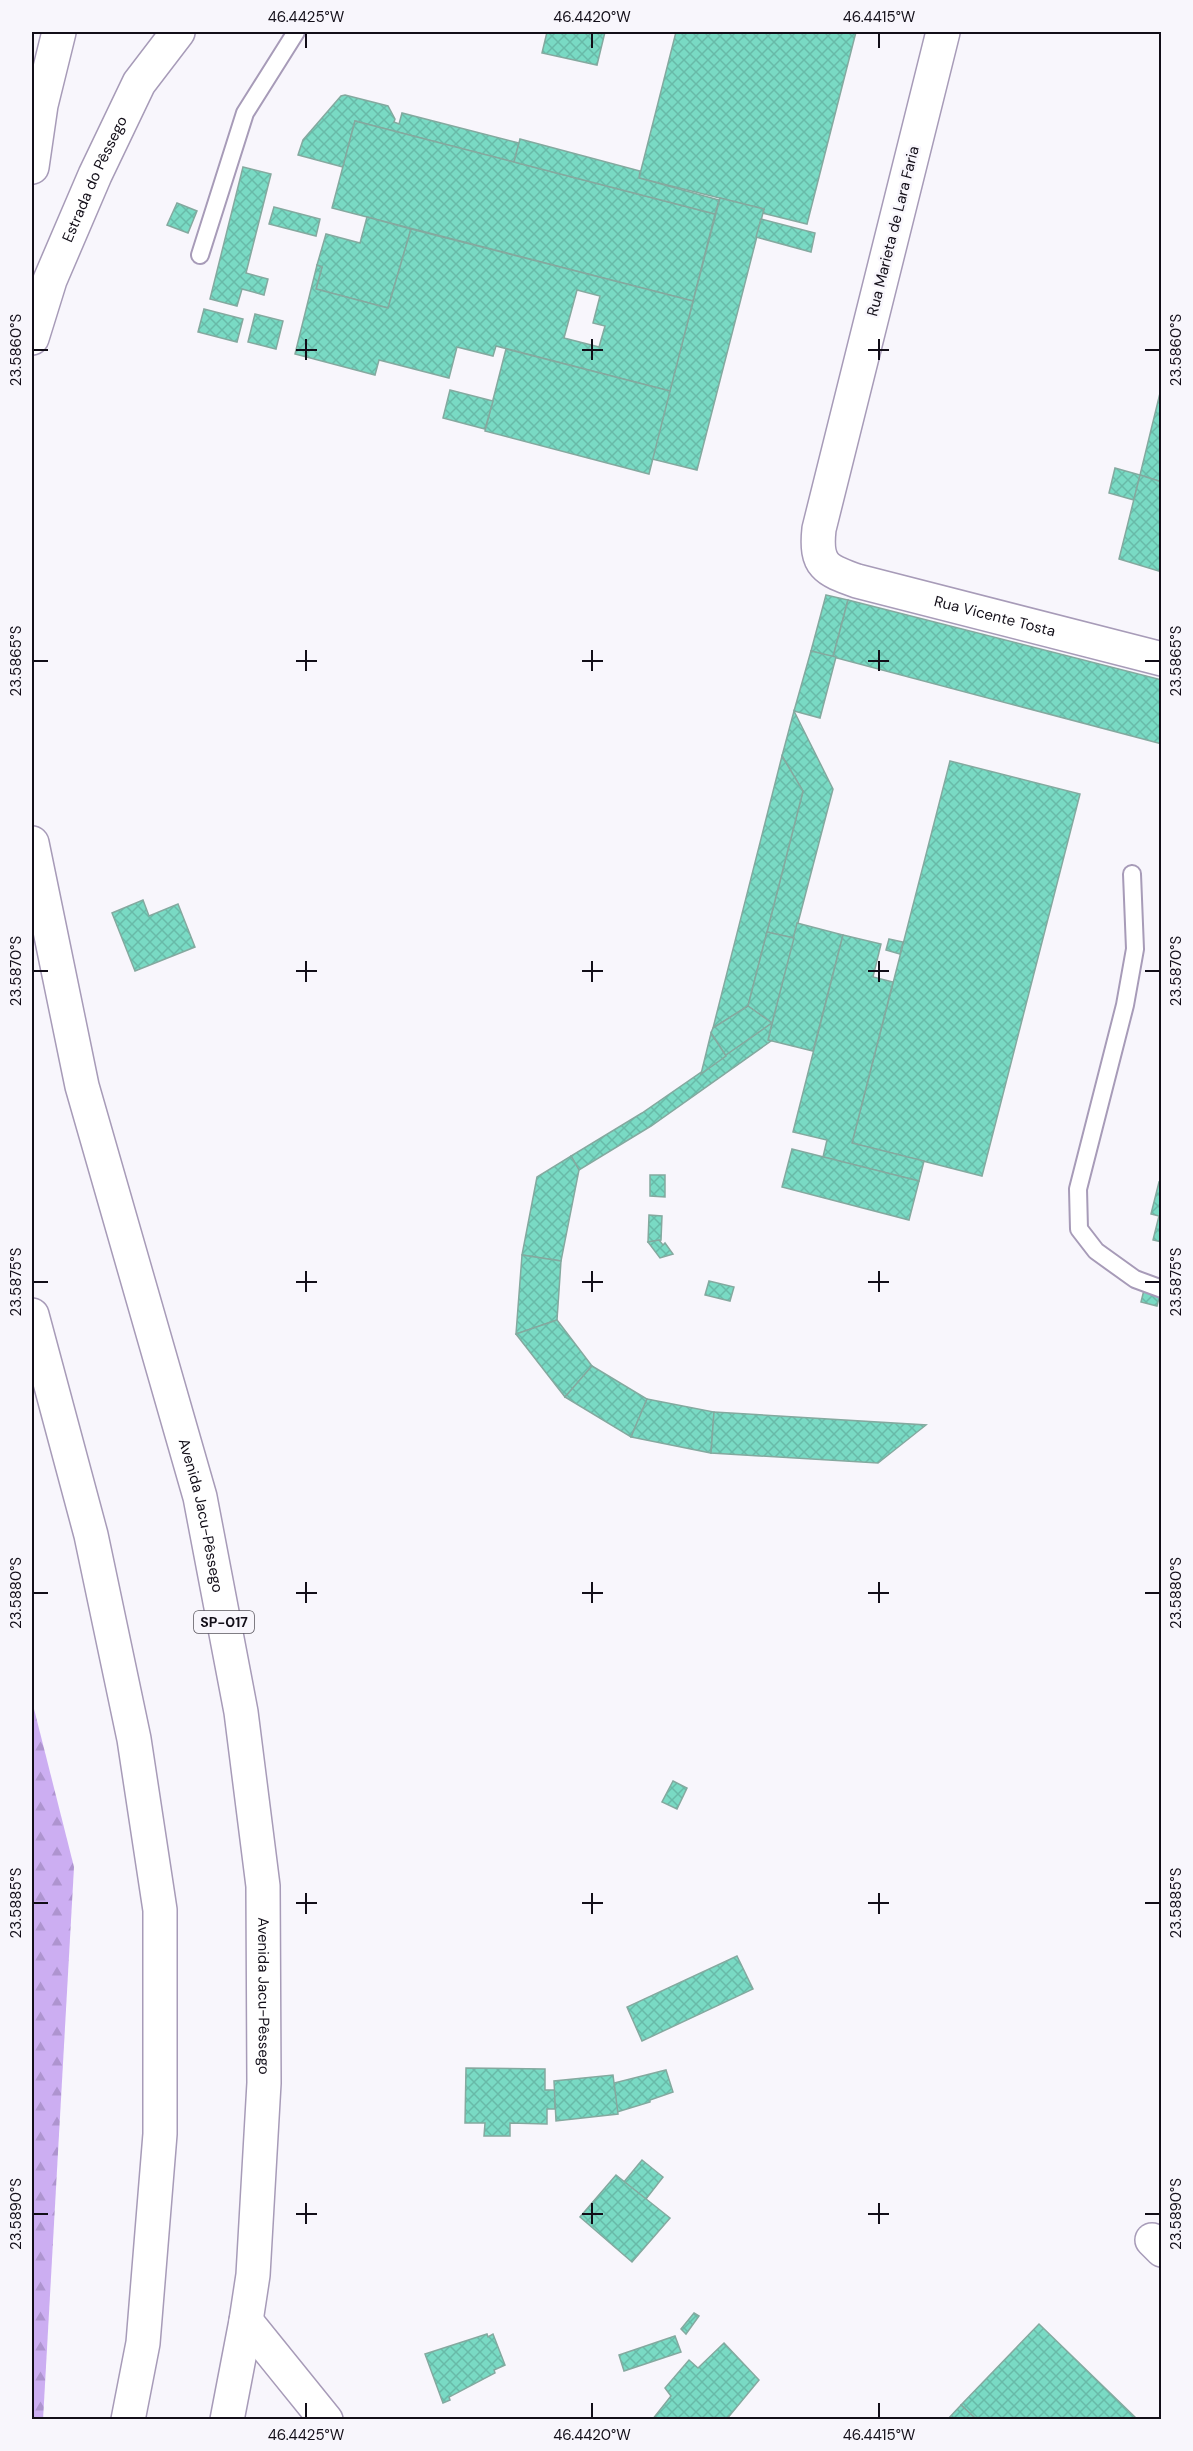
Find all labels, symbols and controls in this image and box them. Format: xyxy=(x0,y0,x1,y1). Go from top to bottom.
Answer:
text: 46.4425°W xyxy=(268,7,345,27)
text: 46.4420°W xyxy=(553,7,631,27)
text: 46.4415°W xyxy=(843,7,916,27)
street label: Estrada do Pêssego xyxy=(57,113,132,245)
street label: Rua Marieta de Lara Faria xyxy=(862,144,924,318)
text: 23.5860°S xyxy=(6,314,26,386)
text: 23.5860°S xyxy=(1166,314,1186,386)
street label: Rua Vicente Tosta xyxy=(932,591,1058,641)
text: 23.5865°S xyxy=(6,625,26,696)
text: 23.5865°S xyxy=(1166,625,1186,696)
text: 23.5870°S xyxy=(6,936,26,1006)
text: 23.5870°S xyxy=(1166,936,1186,1006)
text: 23.5875°S xyxy=(6,1247,26,1316)
text: 23.5875°S xyxy=(1166,1247,1186,1316)
street label: Avenida Jacu-Pêssego xyxy=(174,1436,228,1594)
text: 23.5880°S xyxy=(6,1557,26,1629)
text: 23.5880°S xyxy=(1166,1557,1186,1629)
road number: SP-017 xyxy=(194,1611,254,1633)
text: 23.5885°S xyxy=(6,1867,26,1938)
text: 23.5885°S xyxy=(1166,1867,1186,1938)
street label: Avenida Jacu-Pêssego xyxy=(253,1917,274,2075)
text: 23.5890°S xyxy=(6,2178,26,2250)
text: 23.5890°S xyxy=(1166,2178,1186,2250)
text: 46.4425°W xyxy=(268,2425,345,2445)
text: 46.4420°W xyxy=(553,2425,631,2445)
text: 46.4415°W xyxy=(843,2425,916,2445)

